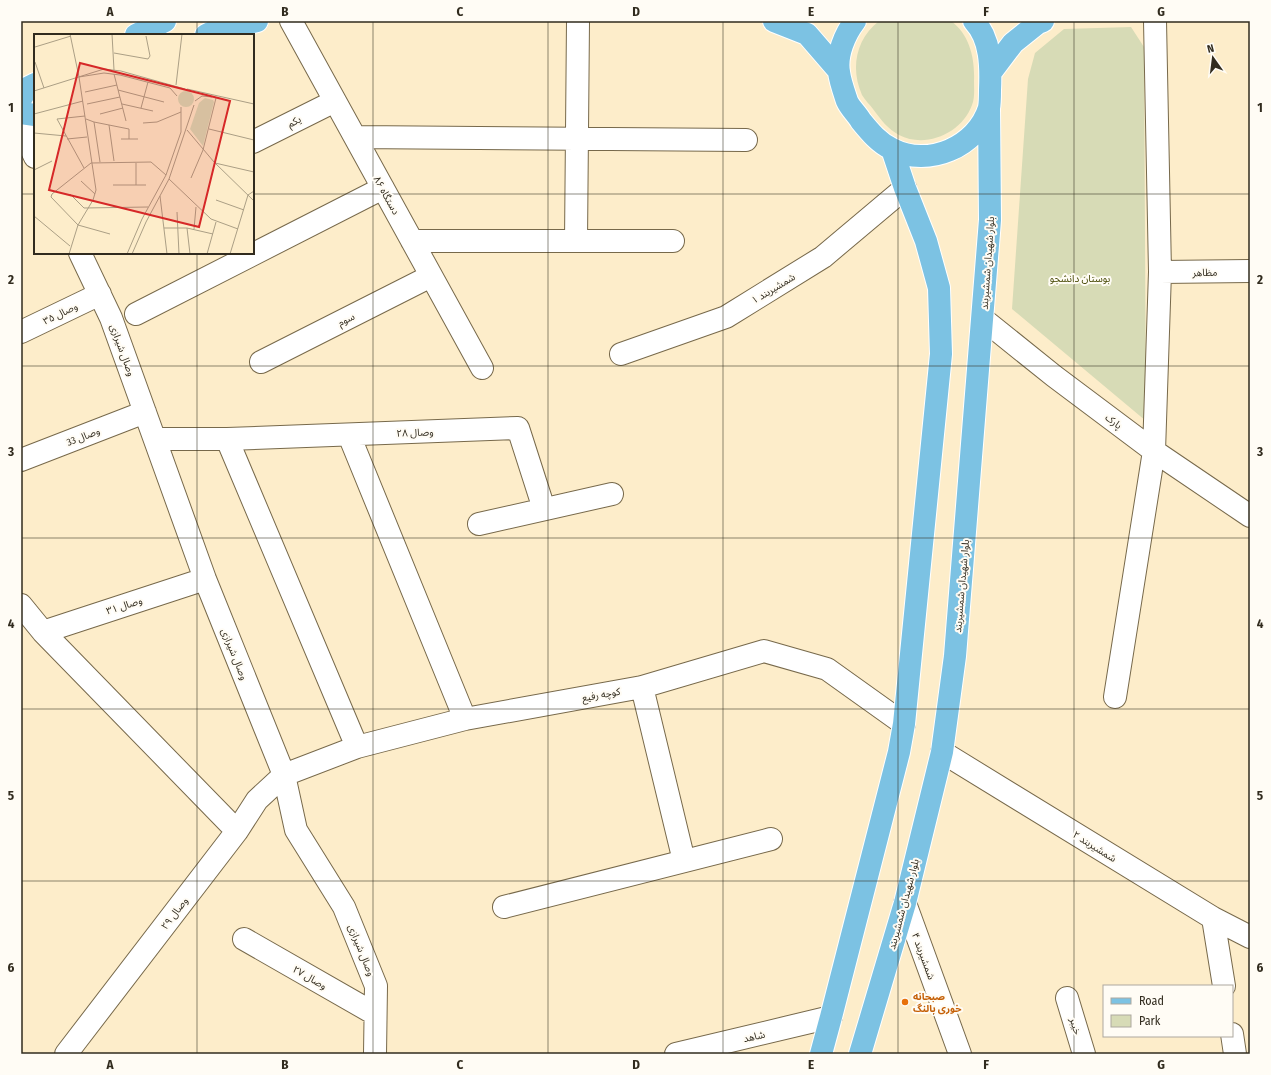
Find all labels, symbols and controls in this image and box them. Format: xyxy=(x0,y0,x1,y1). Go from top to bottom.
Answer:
text: A xyxy=(105,4,114,19)
text: B xyxy=(281,4,289,19)
text: C xyxy=(457,4,464,19)
text: D xyxy=(632,4,640,19)
text: E xyxy=(808,4,814,19)
text: F xyxy=(983,4,989,19)
text: G xyxy=(1157,4,1165,19)
inset map xyxy=(34,34,254,254)
north arrow xyxy=(1193,38,1233,78)
text: N xyxy=(1206,42,1215,56)
text: 1 xyxy=(8,100,14,115)
text: 1 xyxy=(1257,100,1263,115)
street label: یکم xyxy=(286,113,304,131)
street label: دستگاه ۸۶ xyxy=(371,174,402,217)
street label: بلوار شهیدان شمشیربند xyxy=(979,216,997,310)
street label: مظاهر xyxy=(1191,267,1218,279)
street label: شمشیربند ۱ xyxy=(749,271,798,307)
text: 2 xyxy=(7,272,14,287)
text: 2 xyxy=(1256,272,1263,287)
park label: بوستان دانشجو xyxy=(1050,273,1111,285)
street label: وصال ۳۵ xyxy=(41,300,80,327)
street label: سوم xyxy=(336,311,358,331)
street label: وصال شیرازی xyxy=(107,323,137,378)
street label: پارک xyxy=(1103,412,1124,432)
street label: وصال 33 xyxy=(65,425,102,449)
street label: وصال ۲۸ xyxy=(396,426,434,440)
text: 3 xyxy=(7,444,14,459)
text: 3 xyxy=(1256,444,1263,459)
street label: بلوار شهیدان شمشیربند xyxy=(952,539,972,633)
street label: وصال ۳۱ xyxy=(105,595,144,617)
text: 4 xyxy=(8,616,15,631)
text: 4 xyxy=(1257,616,1264,631)
street label: وصال شیرازی xyxy=(218,627,250,682)
street label: کوچه رفیع xyxy=(581,686,622,705)
text: 5 xyxy=(8,788,14,803)
text: 5 xyxy=(1257,788,1263,803)
street label: شمشیربند ۲ xyxy=(1070,829,1119,865)
street label: بلوار شهیدان شمشیربند xyxy=(886,857,922,951)
street label: وصال ۲۹ xyxy=(159,895,191,932)
street label: وصال شیرازی xyxy=(345,923,377,978)
street label: شمشیربند ۴ xyxy=(909,931,937,982)
text: 6 xyxy=(8,960,15,975)
text: 6 xyxy=(1257,960,1264,975)
street label: وصال ۲۷ xyxy=(290,963,329,992)
legend xyxy=(1103,985,1233,1037)
place label: صبحانه خوری بالنگ xyxy=(913,991,962,1015)
text: Road xyxy=(1139,994,1164,1008)
marker: صبحانه خوری بالنگ xyxy=(900,997,910,1007)
text: Park xyxy=(1139,1014,1161,1028)
street label: خیبر xyxy=(1067,1015,1083,1036)
street label: شاهد xyxy=(742,1029,766,1045)
text: A xyxy=(105,1057,114,1072)
text: B xyxy=(281,1057,289,1072)
text: C xyxy=(457,1057,464,1072)
text: D xyxy=(632,1057,640,1072)
text: E xyxy=(808,1057,814,1072)
text: F xyxy=(983,1057,989,1072)
text: G xyxy=(1157,1057,1165,1072)

